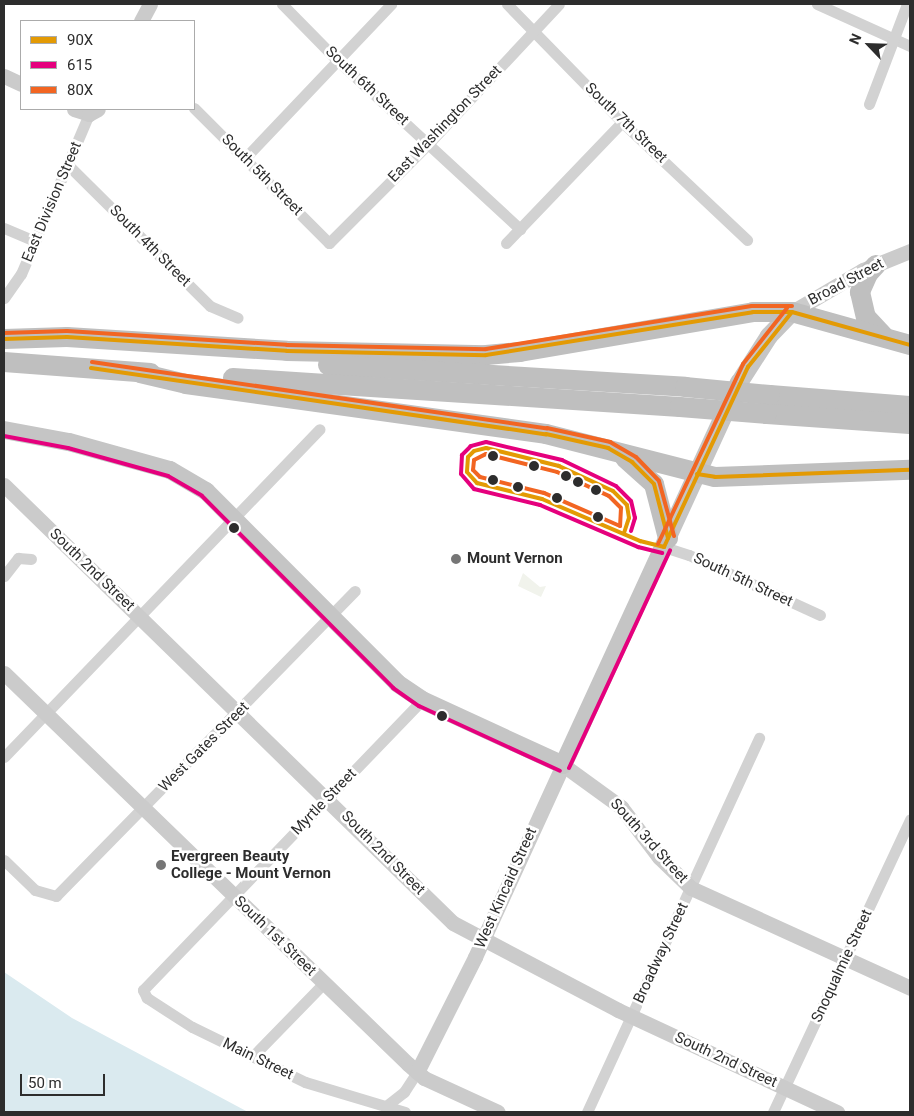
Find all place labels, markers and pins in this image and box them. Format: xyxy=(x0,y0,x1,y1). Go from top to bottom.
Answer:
unlabelled marker xyxy=(488,451,498,461)
unlabelled marker xyxy=(529,461,539,471)
unlabelled marker xyxy=(561,471,571,481)
unlabelled marker xyxy=(488,475,498,485)
unlabelled marker xyxy=(573,477,583,487)
unlabelled marker xyxy=(513,482,523,492)
unlabelled marker xyxy=(591,485,601,495)
unlabelled marker xyxy=(552,493,562,503)
unlabelled marker xyxy=(593,512,603,522)
unlabelled marker xyxy=(229,523,239,533)
place label: Mount Vernon xyxy=(467,550,563,568)
marker: Mount Vernon xyxy=(449,552,463,566)
unlabelled marker xyxy=(437,711,447,721)
place label: Evergreen Beauty College - Mount Vernon xyxy=(171,847,331,882)
marker: Evergreen Beauty College - Mount Vernon xyxy=(155,859,167,871)

